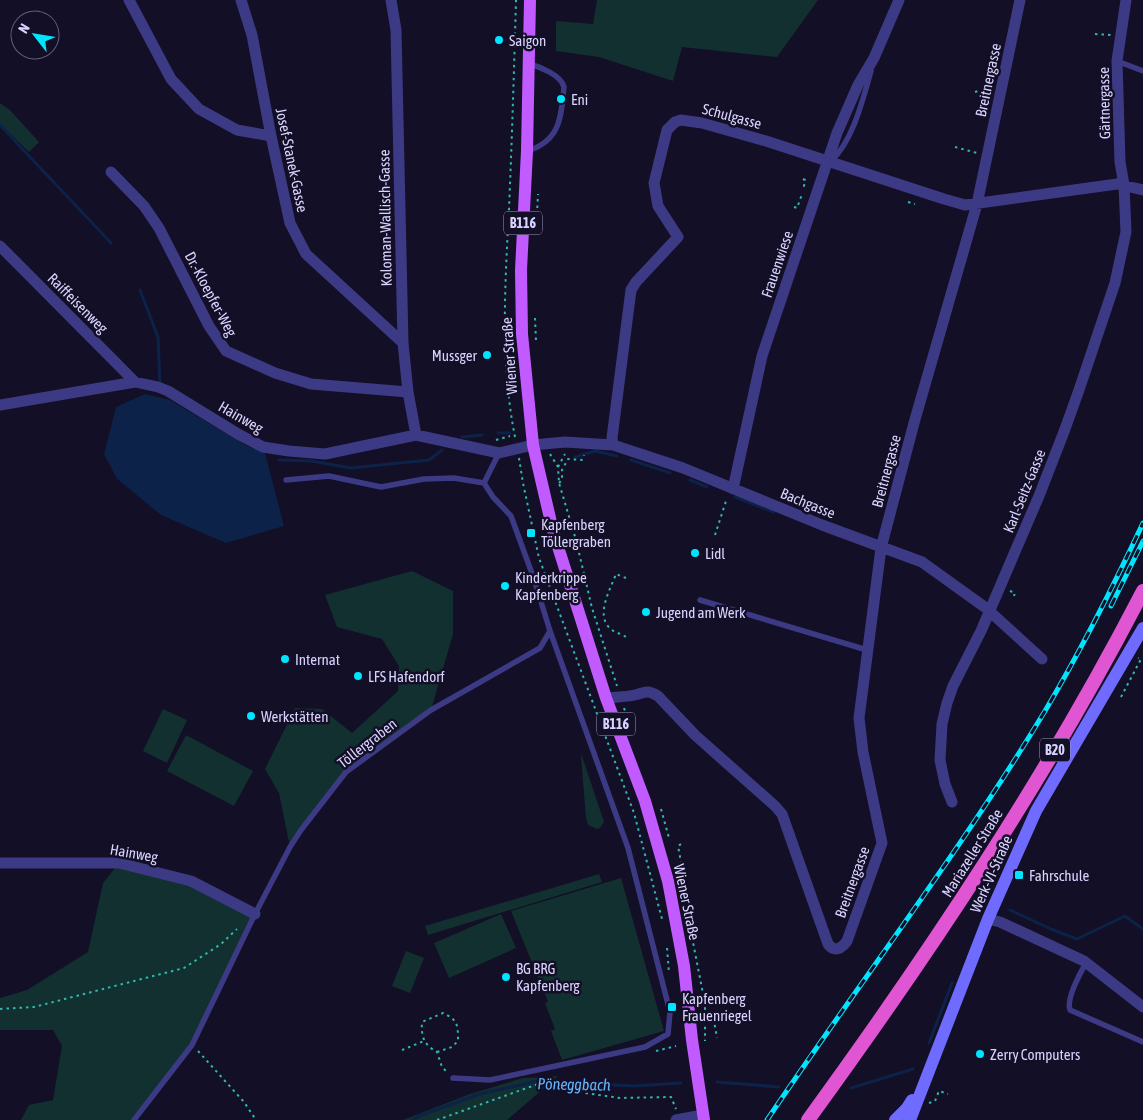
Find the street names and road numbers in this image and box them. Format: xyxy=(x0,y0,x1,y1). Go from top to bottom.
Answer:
street label: Breitnergasse xyxy=(972,42,1004,118)
street label: Gärtnergasse xyxy=(1095,67,1113,139)
street label: Schulgasse xyxy=(701,100,764,132)
street label: Josef-Stanek-Gasse xyxy=(273,106,311,214)
street label: Koloman-Wallisch-Gasse xyxy=(375,149,395,287)
road number: B116 xyxy=(504,212,542,234)
street label: Frauenwiese xyxy=(758,228,796,300)
street label: Dr.-Kloepfer-Weg xyxy=(182,249,241,340)
street label: Raiffeisenweg xyxy=(44,269,112,337)
street label: Wiener Straße xyxy=(498,317,520,395)
street label: Hainweg xyxy=(216,398,267,437)
street label: Breitnergasse xyxy=(868,433,904,509)
street label: Karl-Seitz-Gasse xyxy=(1000,447,1049,535)
street label: Bachgasse xyxy=(778,484,838,522)
road number: B116 xyxy=(597,712,635,736)
street label: Töllergraben xyxy=(334,715,400,771)
road number: B20 xyxy=(1040,738,1070,762)
street label: Mariazeller Straße xyxy=(938,806,1006,900)
street label: Werk-VI-Straße xyxy=(966,833,1016,915)
street label: Hainweg xyxy=(109,840,160,866)
street label: Breitnergasse xyxy=(831,844,873,920)
street label: Wiener Straße xyxy=(671,862,703,942)

